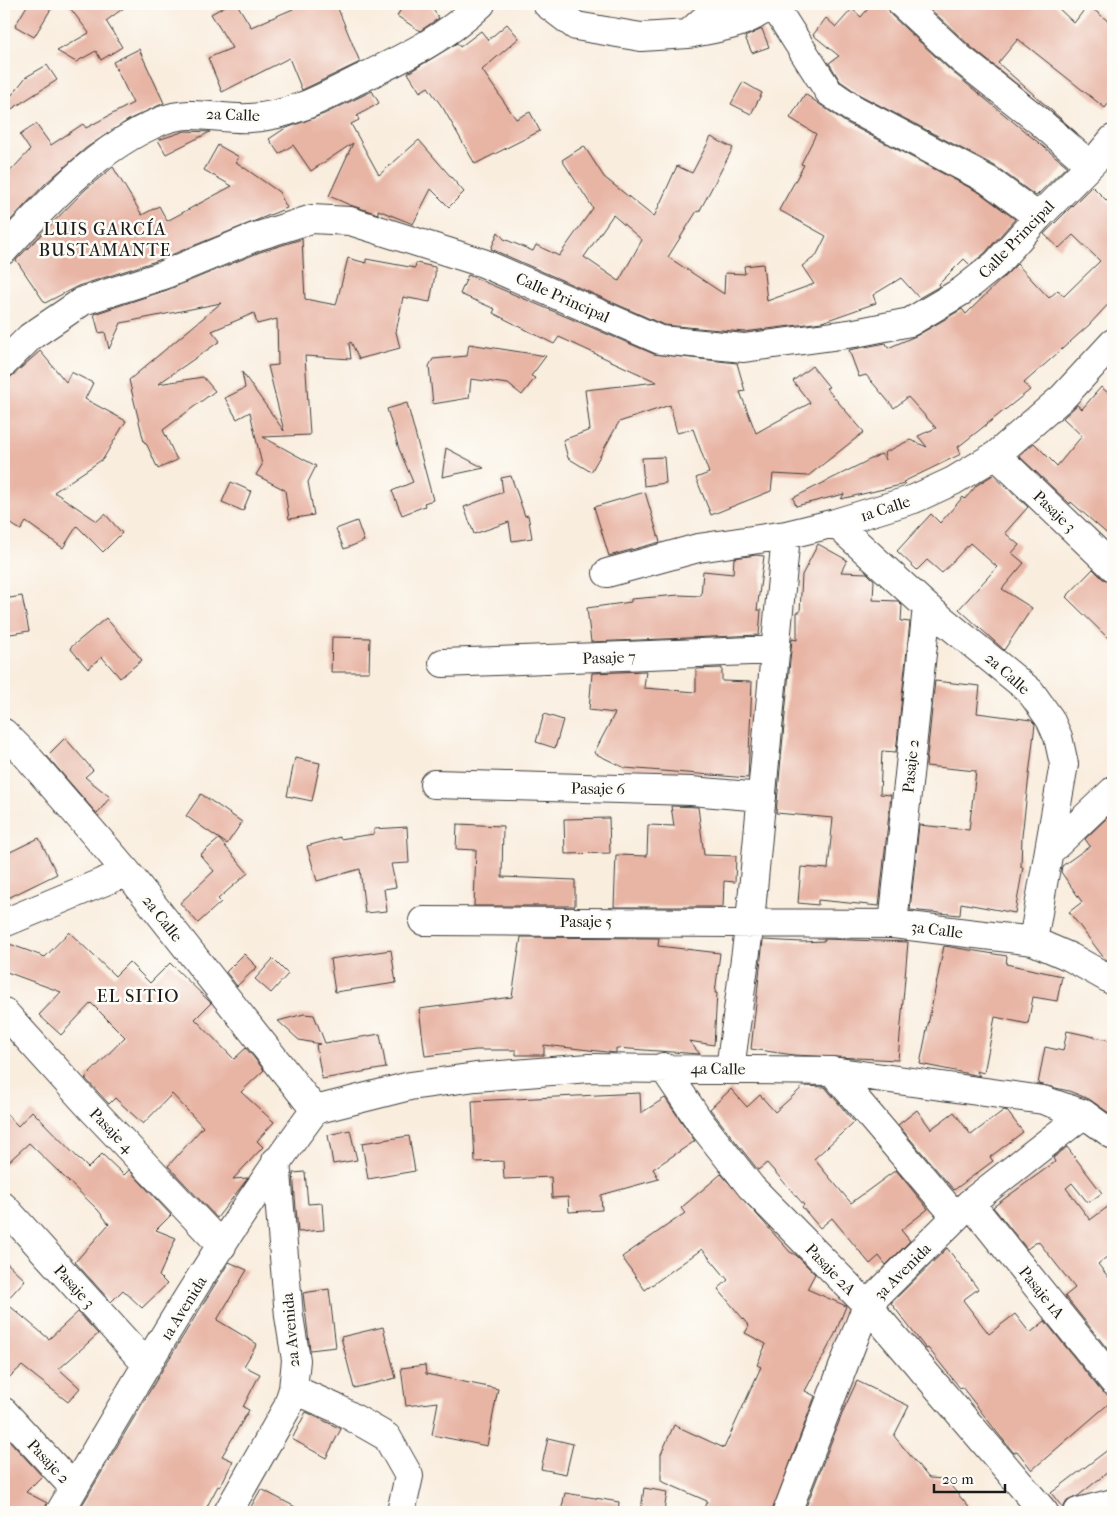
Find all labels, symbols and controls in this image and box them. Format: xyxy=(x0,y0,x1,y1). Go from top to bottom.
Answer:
street label: 2a Calle xyxy=(206,104,260,125)
street label: Calle Principal xyxy=(974,196,1059,282)
district label: LUIS GARCÍA BUSTAMANTE xyxy=(38,218,172,261)
street label: Calle Principal xyxy=(513,268,613,327)
street label: Pasaje 3 xyxy=(1029,486,1080,536)
street label: 1a Calle xyxy=(858,491,913,525)
street label: Pasaje 7 xyxy=(582,647,636,668)
street label: 2a Calle xyxy=(981,648,1034,699)
street label: Pasaje 2 xyxy=(898,738,923,794)
street label: Pasaje 6 xyxy=(571,779,626,798)
street label: 2a Calle xyxy=(139,891,187,945)
street label: Pasaje 5 xyxy=(560,912,612,931)
street label: 3a Calle xyxy=(910,917,964,942)
district label: EL SITIO xyxy=(96,986,180,1007)
street label: 4a Calle xyxy=(690,1059,746,1078)
street label: Pasaje 4 xyxy=(86,1104,138,1157)
street label: 3a Avenida xyxy=(870,1238,935,1304)
street label: Pasaje 2A xyxy=(802,1240,860,1299)
street label: Pasaje 3 xyxy=(50,1261,99,1312)
street label: Pasaje 1A xyxy=(1015,1262,1069,1323)
street label: 1a Avenida xyxy=(156,1272,211,1344)
street label: 2a Avenida xyxy=(278,1291,303,1368)
street label: Pasaje 2 xyxy=(23,1435,74,1488)
scale bar xyxy=(934,1461,1006,1493)
text: 20 m xyxy=(942,1470,974,1488)

